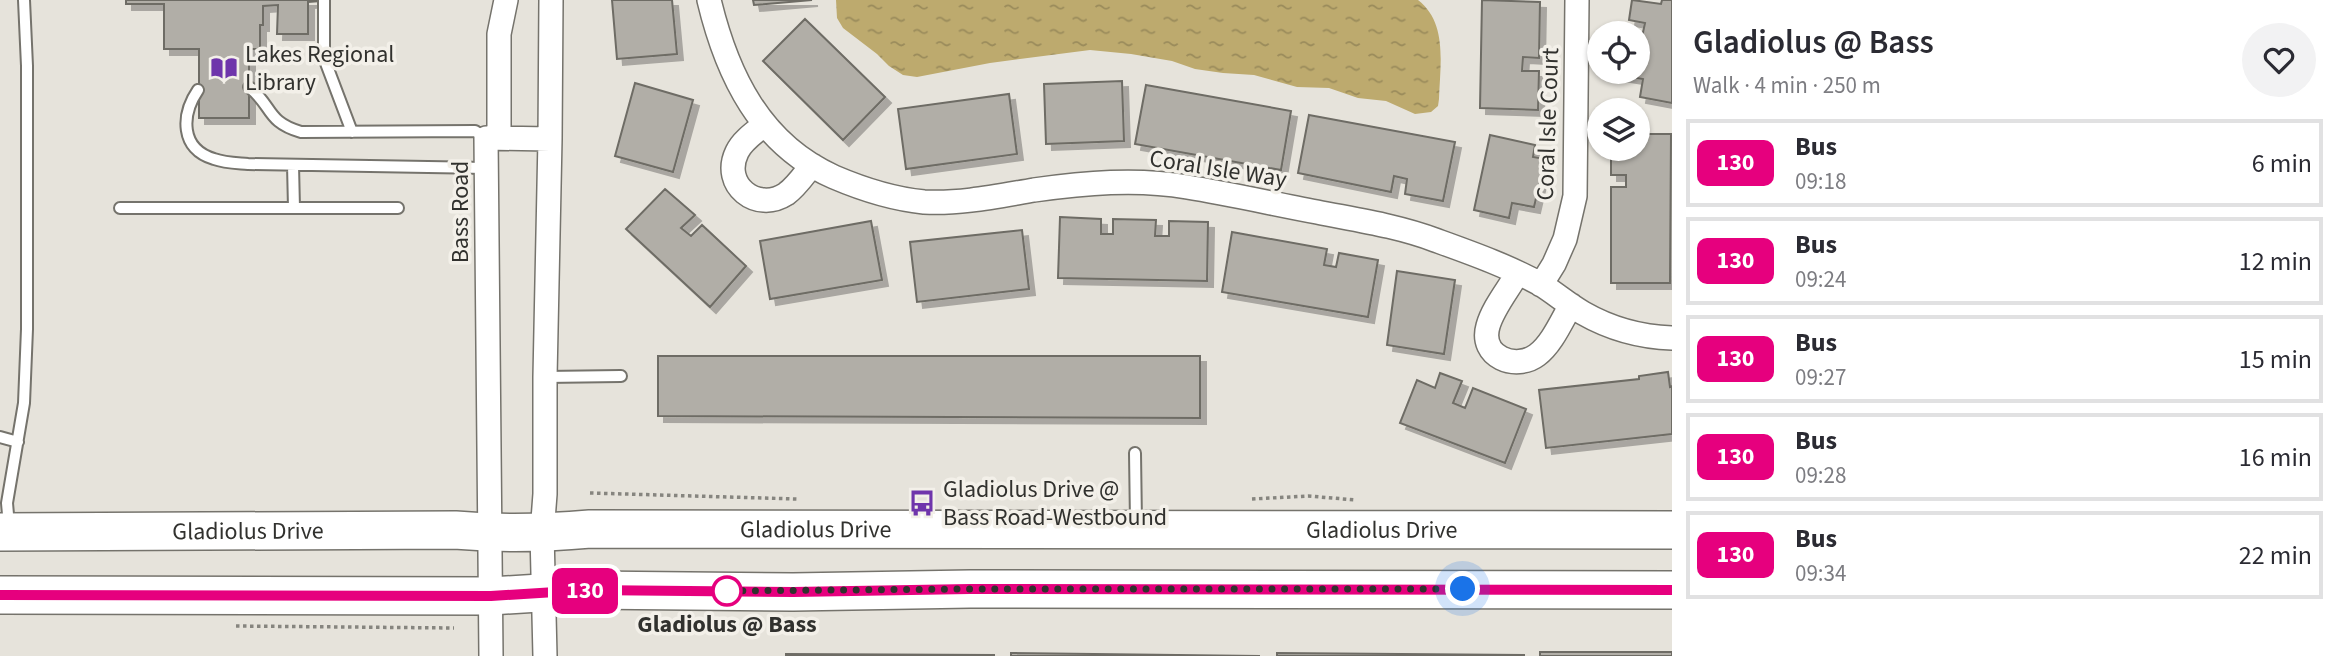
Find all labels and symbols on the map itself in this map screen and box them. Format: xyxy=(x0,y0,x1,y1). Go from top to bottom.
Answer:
place label: Lakes Regional Library xyxy=(245,37,394,100)
street label: Coral Isle Court xyxy=(1528,47,1568,201)
library icon: Lakes Regional Library xyxy=(209,53,239,83)
street label: Coral Isle Way xyxy=(1147,141,1289,197)
street label: Bass Road xyxy=(443,161,478,263)
place label: Gladiolus Drive @ Bass Road-Westbound xyxy=(943,472,1167,535)
bus stop icon: Gladiolus Drive @ Bass Road-Westbound xyxy=(907,488,937,518)
street label: Gladiolus Drive xyxy=(740,512,892,547)
street label: Gladiolus Drive xyxy=(1306,512,1458,547)
street label: Gladiolus Drive xyxy=(172,513,324,549)
line badge: 130 xyxy=(545,568,625,614)
your location xyxy=(1445,571,1480,606)
marker: Gladiolus @ Bass xyxy=(712,576,742,606)
place label: Gladiolus @ Bass xyxy=(637,607,817,642)

